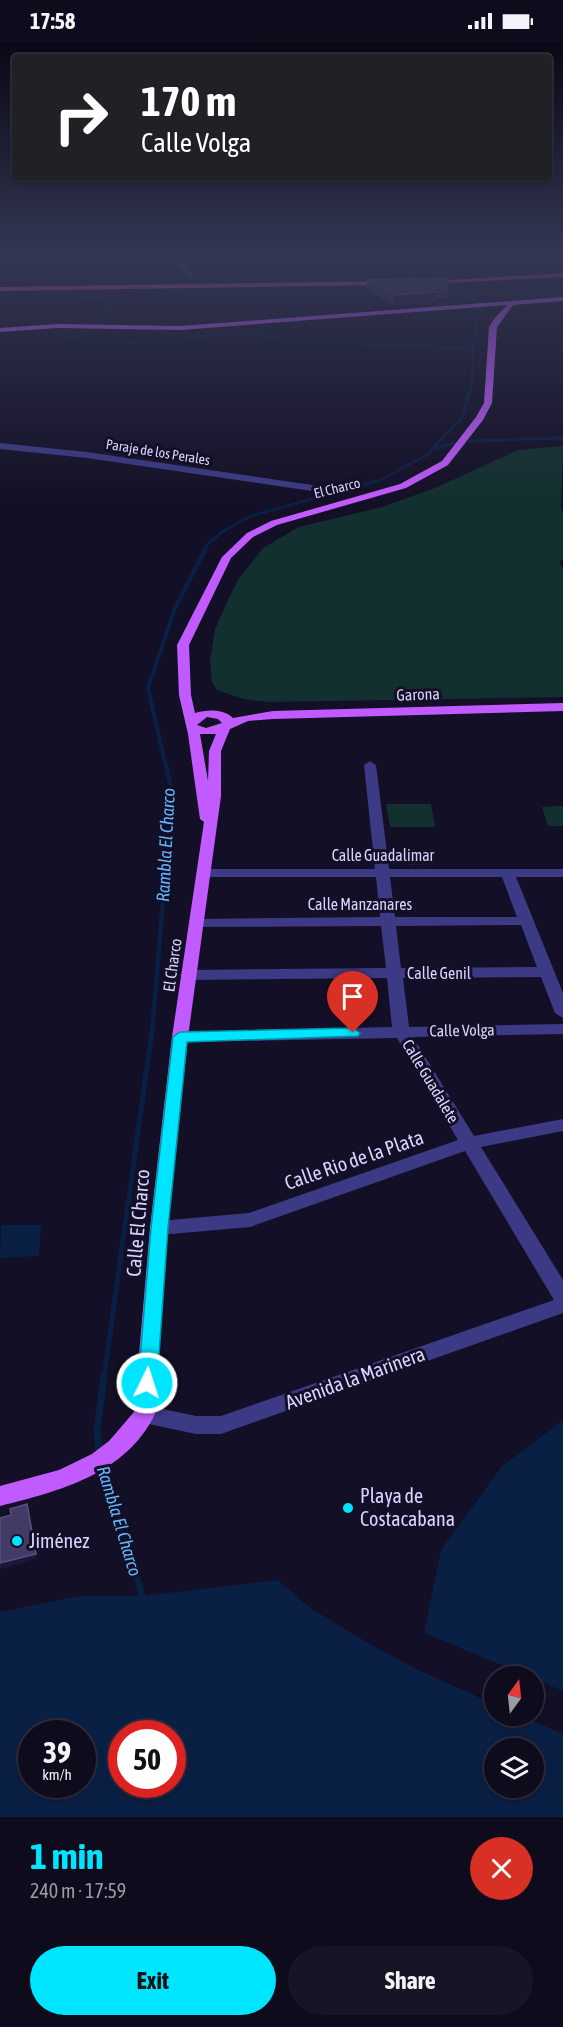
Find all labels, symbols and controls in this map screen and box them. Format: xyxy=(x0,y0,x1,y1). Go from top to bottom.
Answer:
text: 17:58 xyxy=(30,8,75,34)
text: 170 m xyxy=(141,77,236,125)
icon: right xyxy=(42,78,120,156)
text: Calle Volga xyxy=(141,127,251,158)
street label: Paraje de los Perales xyxy=(105,436,211,468)
street label: El Charco xyxy=(312,475,362,501)
street label: Garona xyxy=(396,684,440,704)
water label: Rambla El Charco xyxy=(152,787,179,903)
street label: Calle Guadalimar xyxy=(332,846,435,864)
street label: Calle Manzanares xyxy=(308,895,413,913)
street label: El Charco xyxy=(159,937,185,993)
street label: Calle Genil xyxy=(407,964,472,982)
pin xyxy=(327,971,378,1033)
icon: arrive xyxy=(336,980,369,1013)
street label: Calle Volga xyxy=(429,1020,495,1041)
street label: Calle Guadalete xyxy=(399,1036,463,1126)
street label: Calle Rio de la Plata xyxy=(281,1125,426,1194)
street label: Calle El Charco xyxy=(121,1168,154,1278)
street label: Avenida la Marinera xyxy=(282,1342,428,1413)
position arrow xyxy=(115,1351,179,1415)
water label: Rambla El Charco xyxy=(93,1463,146,1579)
place label: Playa de Costacabana xyxy=(360,1484,455,1530)
marker: Playa de Costacabana xyxy=(341,1501,355,1515)
place label: Jiménez xyxy=(29,1529,89,1552)
marker: Jiménez xyxy=(10,1534,24,1548)
north arrow xyxy=(484,1666,544,1726)
map controls xyxy=(484,1666,544,1798)
speed limit sign: 50 xyxy=(108,1720,186,1798)
text: 39 xyxy=(43,1735,71,1769)
button: layers xyxy=(484,1738,544,1798)
text: km/h xyxy=(42,1766,72,1783)
text: 1 min xyxy=(30,1835,104,1877)
button: close xyxy=(470,1837,533,1900)
text: 240 m · 17:59 xyxy=(30,1879,126,1902)
button: Exit xyxy=(30,1946,276,2015)
button: Share xyxy=(288,1946,533,2015)

